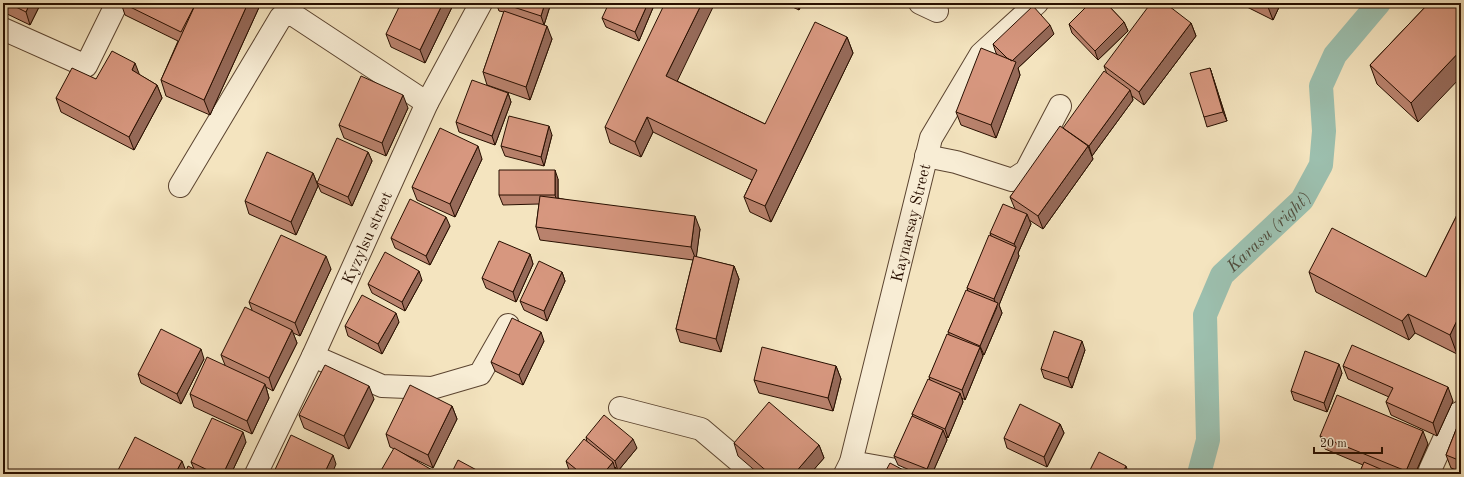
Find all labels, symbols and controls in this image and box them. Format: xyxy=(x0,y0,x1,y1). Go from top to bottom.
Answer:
street label: Kaynarsay Street xyxy=(890,162,934,284)
street label: Kyzylsu street xyxy=(340,189,396,287)
water label: Karasu (right) xyxy=(1223,190,1314,277)
scale bar xyxy=(1314,429,1382,455)
text: 20 m xyxy=(1320,438,1347,450)

